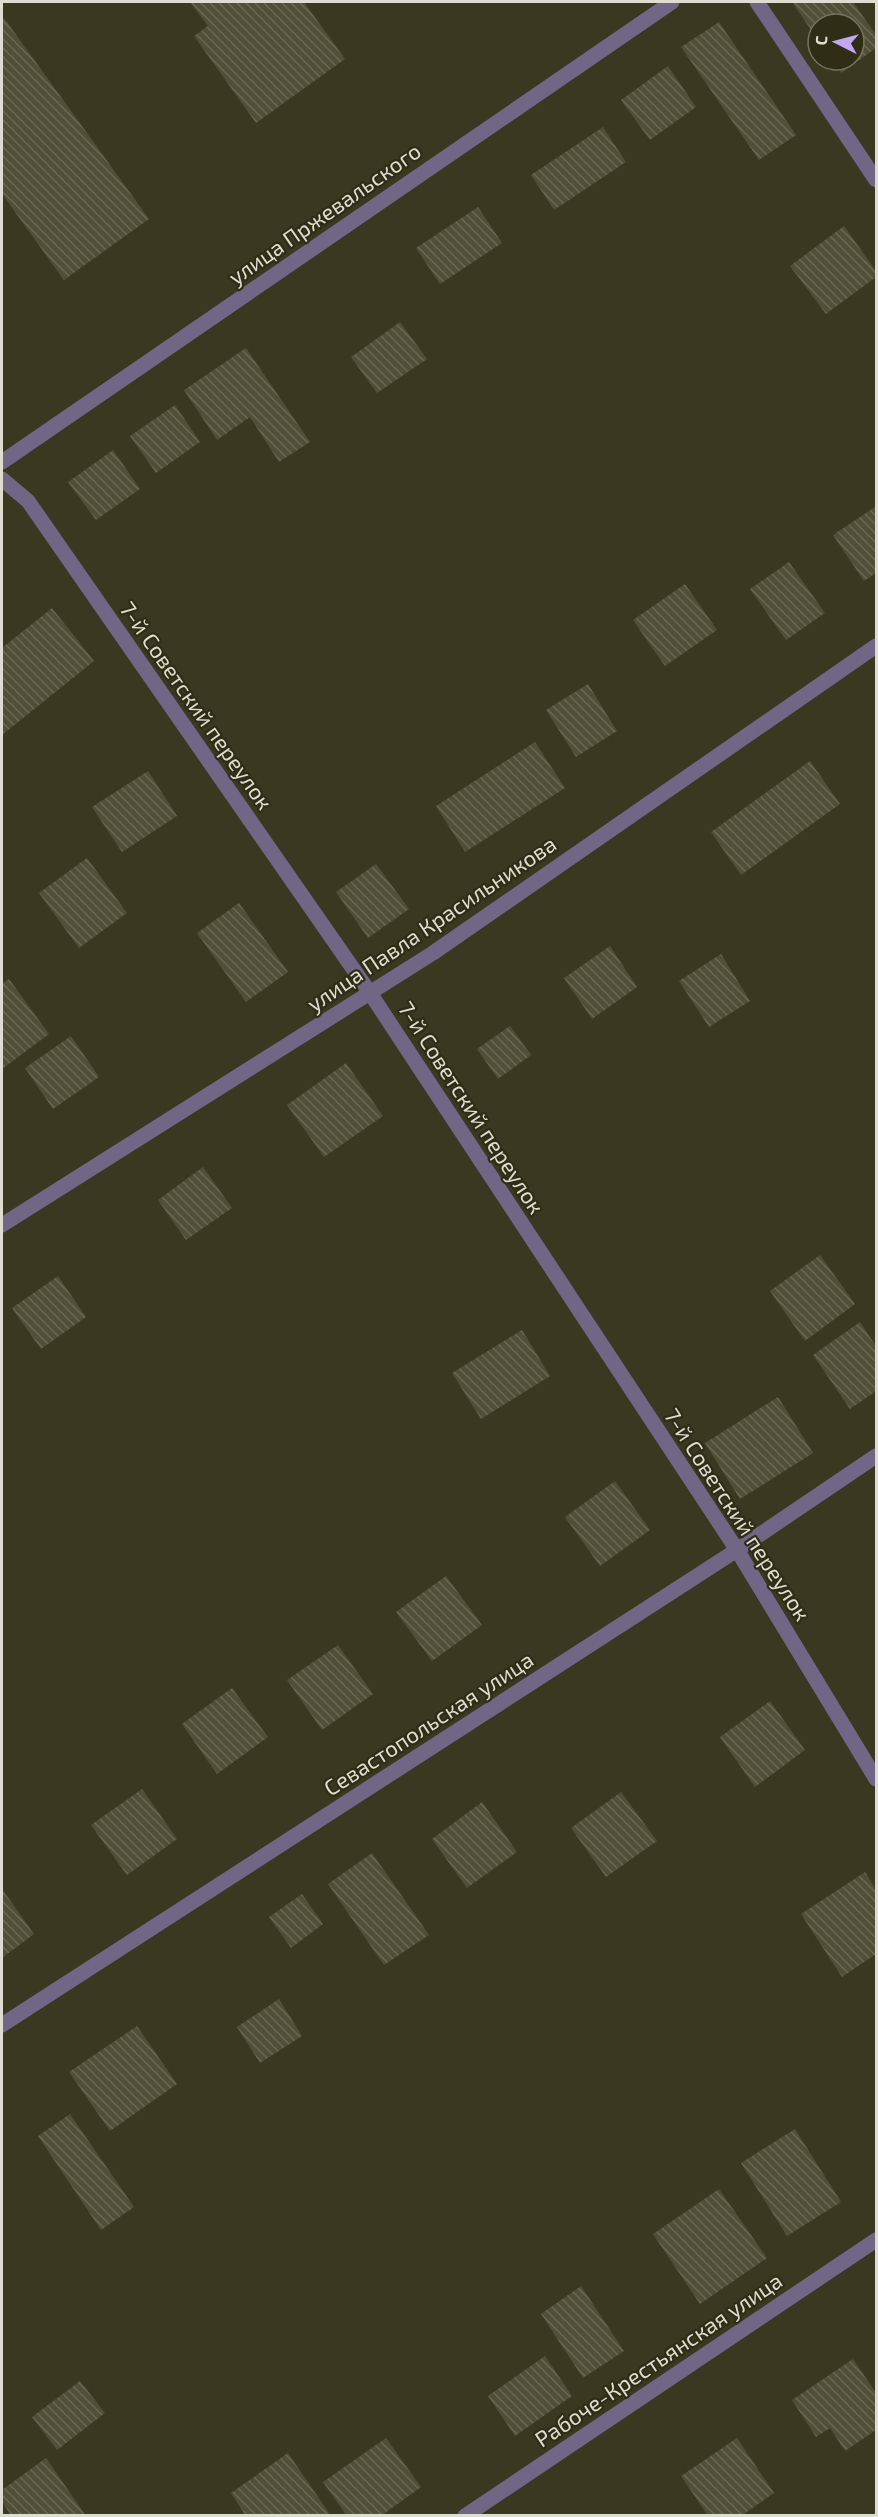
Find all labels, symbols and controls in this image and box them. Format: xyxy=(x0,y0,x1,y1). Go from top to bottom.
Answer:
north arrow xyxy=(806,12,866,72)
text: С xyxy=(811,35,831,46)
street label: улица Пржевальского xyxy=(223,137,426,290)
street label: 7-й Советский переулок xyxy=(114,596,279,815)
street label: улица Павла Красильникова xyxy=(302,830,561,1017)
street label: 7-й Советский переулок xyxy=(393,996,551,1219)
street label: 7-й Советский переулок xyxy=(659,1403,817,1626)
street label: Севастопольская улица xyxy=(318,1646,538,1801)
street label: Рабоче-Крестьянская улица xyxy=(530,2266,787,2452)

